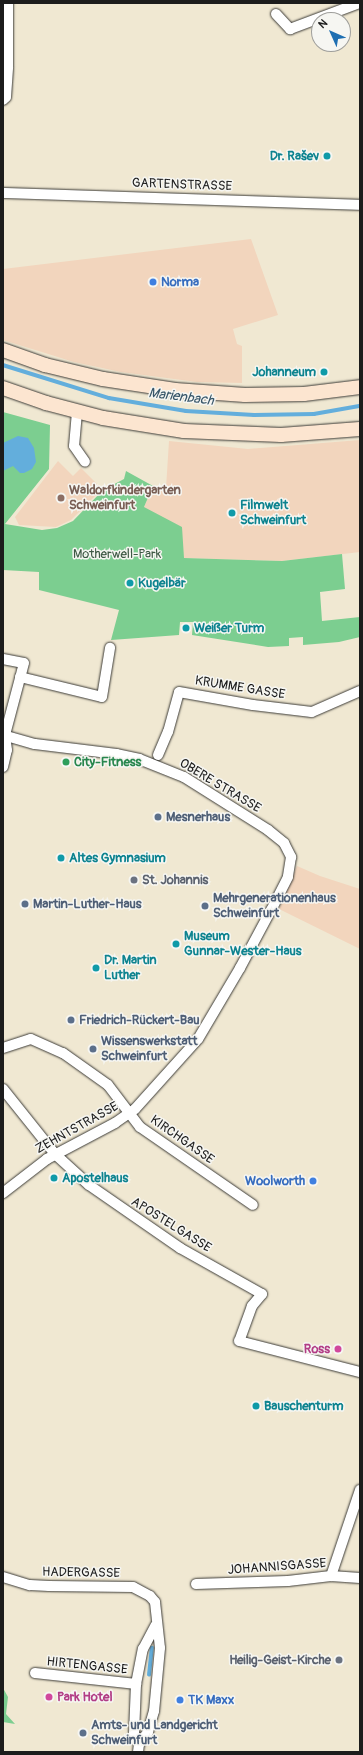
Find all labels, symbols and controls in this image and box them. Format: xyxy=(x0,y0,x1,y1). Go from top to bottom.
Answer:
north arrow xyxy=(311,12,351,52)
text: N xyxy=(316,17,330,31)
place label: Dr. Rašev xyxy=(270,148,319,164)
marker: Dr. Rašev xyxy=(322,151,332,161)
street label: GARTENSTRASSE xyxy=(132,175,232,195)
place label: Norma xyxy=(161,274,199,290)
marker: Norma xyxy=(148,277,158,287)
place label: Johanneum xyxy=(252,364,316,380)
marker: Johanneum xyxy=(319,367,329,377)
water label: Marienbach xyxy=(147,385,215,409)
place label: Waldorfkindergarten Schweinfurt xyxy=(69,483,181,514)
marker: Waldorfkindergarten Schweinfurt xyxy=(56,493,66,503)
place label: Filmwelt Schweinfurt xyxy=(240,498,306,529)
marker: Filmwelt Schweinfurt xyxy=(227,508,237,518)
park label: Motherwell-Park xyxy=(73,546,161,562)
place label: Kugelbär xyxy=(138,575,186,591)
marker: Kugelbär xyxy=(125,578,135,588)
place label: Weißer Turm xyxy=(194,620,264,636)
marker: Weißer Turm xyxy=(181,623,191,633)
street label: KRUMME GASSE xyxy=(194,673,286,703)
place label: City-Fitness xyxy=(74,754,141,770)
street label: OBERE STRASSE xyxy=(176,756,264,816)
marker: City-Fitness xyxy=(61,757,71,767)
place label: Mesnerhaus xyxy=(166,809,230,825)
marker: Mesnerhaus xyxy=(153,812,163,822)
place label: Altes Gymnasium xyxy=(69,850,166,866)
marker: Altes Gymnasium xyxy=(56,853,66,863)
place label: St. Johannis xyxy=(142,872,208,888)
marker: St. Johannis xyxy=(129,875,139,885)
place label: Mehrgenerationenhaus Schweinfurt xyxy=(213,891,336,922)
place label: Martin-Luther-Haus xyxy=(33,896,142,912)
marker: Martin-Luther-Haus xyxy=(20,899,30,909)
marker: Mehrgenerationenhaus Schweinfurt xyxy=(200,901,210,911)
place label: Museum Gunnar-Wester-Haus xyxy=(184,929,302,960)
marker: Museum Gunnar-Wester-Haus xyxy=(171,939,181,949)
place label: Dr. Martin Luther xyxy=(104,953,157,984)
marker: Dr. Martin Luther xyxy=(91,963,101,973)
place label: Friedrich-Rückert-Bau xyxy=(79,1012,200,1028)
marker: Friedrich-Rückert-Bau xyxy=(66,1015,76,1025)
place label: Wissenswerkstatt Schweinfurt xyxy=(101,1034,198,1065)
marker: Wissenswerkstatt Schweinfurt xyxy=(88,1044,98,1054)
street label: ZEHNTSTRASSE xyxy=(33,1099,121,1157)
street label: KIRCHGASSE xyxy=(147,1112,217,1168)
place label: Apostelhaus xyxy=(62,1170,128,1186)
marker: Apostelhaus xyxy=(49,1173,59,1183)
place label: Woolworth xyxy=(245,1173,305,1189)
marker: Woolworth xyxy=(308,1176,318,1186)
street label: APOSTELGASSE xyxy=(128,1194,214,1256)
place label: Ross xyxy=(304,1341,330,1357)
marker: Ross xyxy=(333,1344,343,1354)
place label: Bauschenturm xyxy=(264,1398,344,1414)
marker: Bauschenturm xyxy=(251,1401,261,1411)
street label: JOHANNISGASSE xyxy=(227,1556,327,1578)
street label: HADERGASSE xyxy=(42,1565,120,1581)
place label: Heilig-Geist-Kirche xyxy=(229,1652,331,1668)
street label: HIRTENGASSE xyxy=(46,1654,128,1678)
marker: Heilig-Geist-Kirche xyxy=(334,1655,344,1665)
place label: Park Hotel xyxy=(57,1689,113,1705)
marker: Park Hotel xyxy=(44,1692,54,1702)
place label: TK Maxx xyxy=(188,1692,234,1708)
marker: TK Maxx xyxy=(175,1695,185,1705)
place label: Amts- und Landgericht Schweinfurt xyxy=(91,1718,218,1749)
marker: Amts- und Landgericht Schweinfurt xyxy=(78,1728,88,1738)

